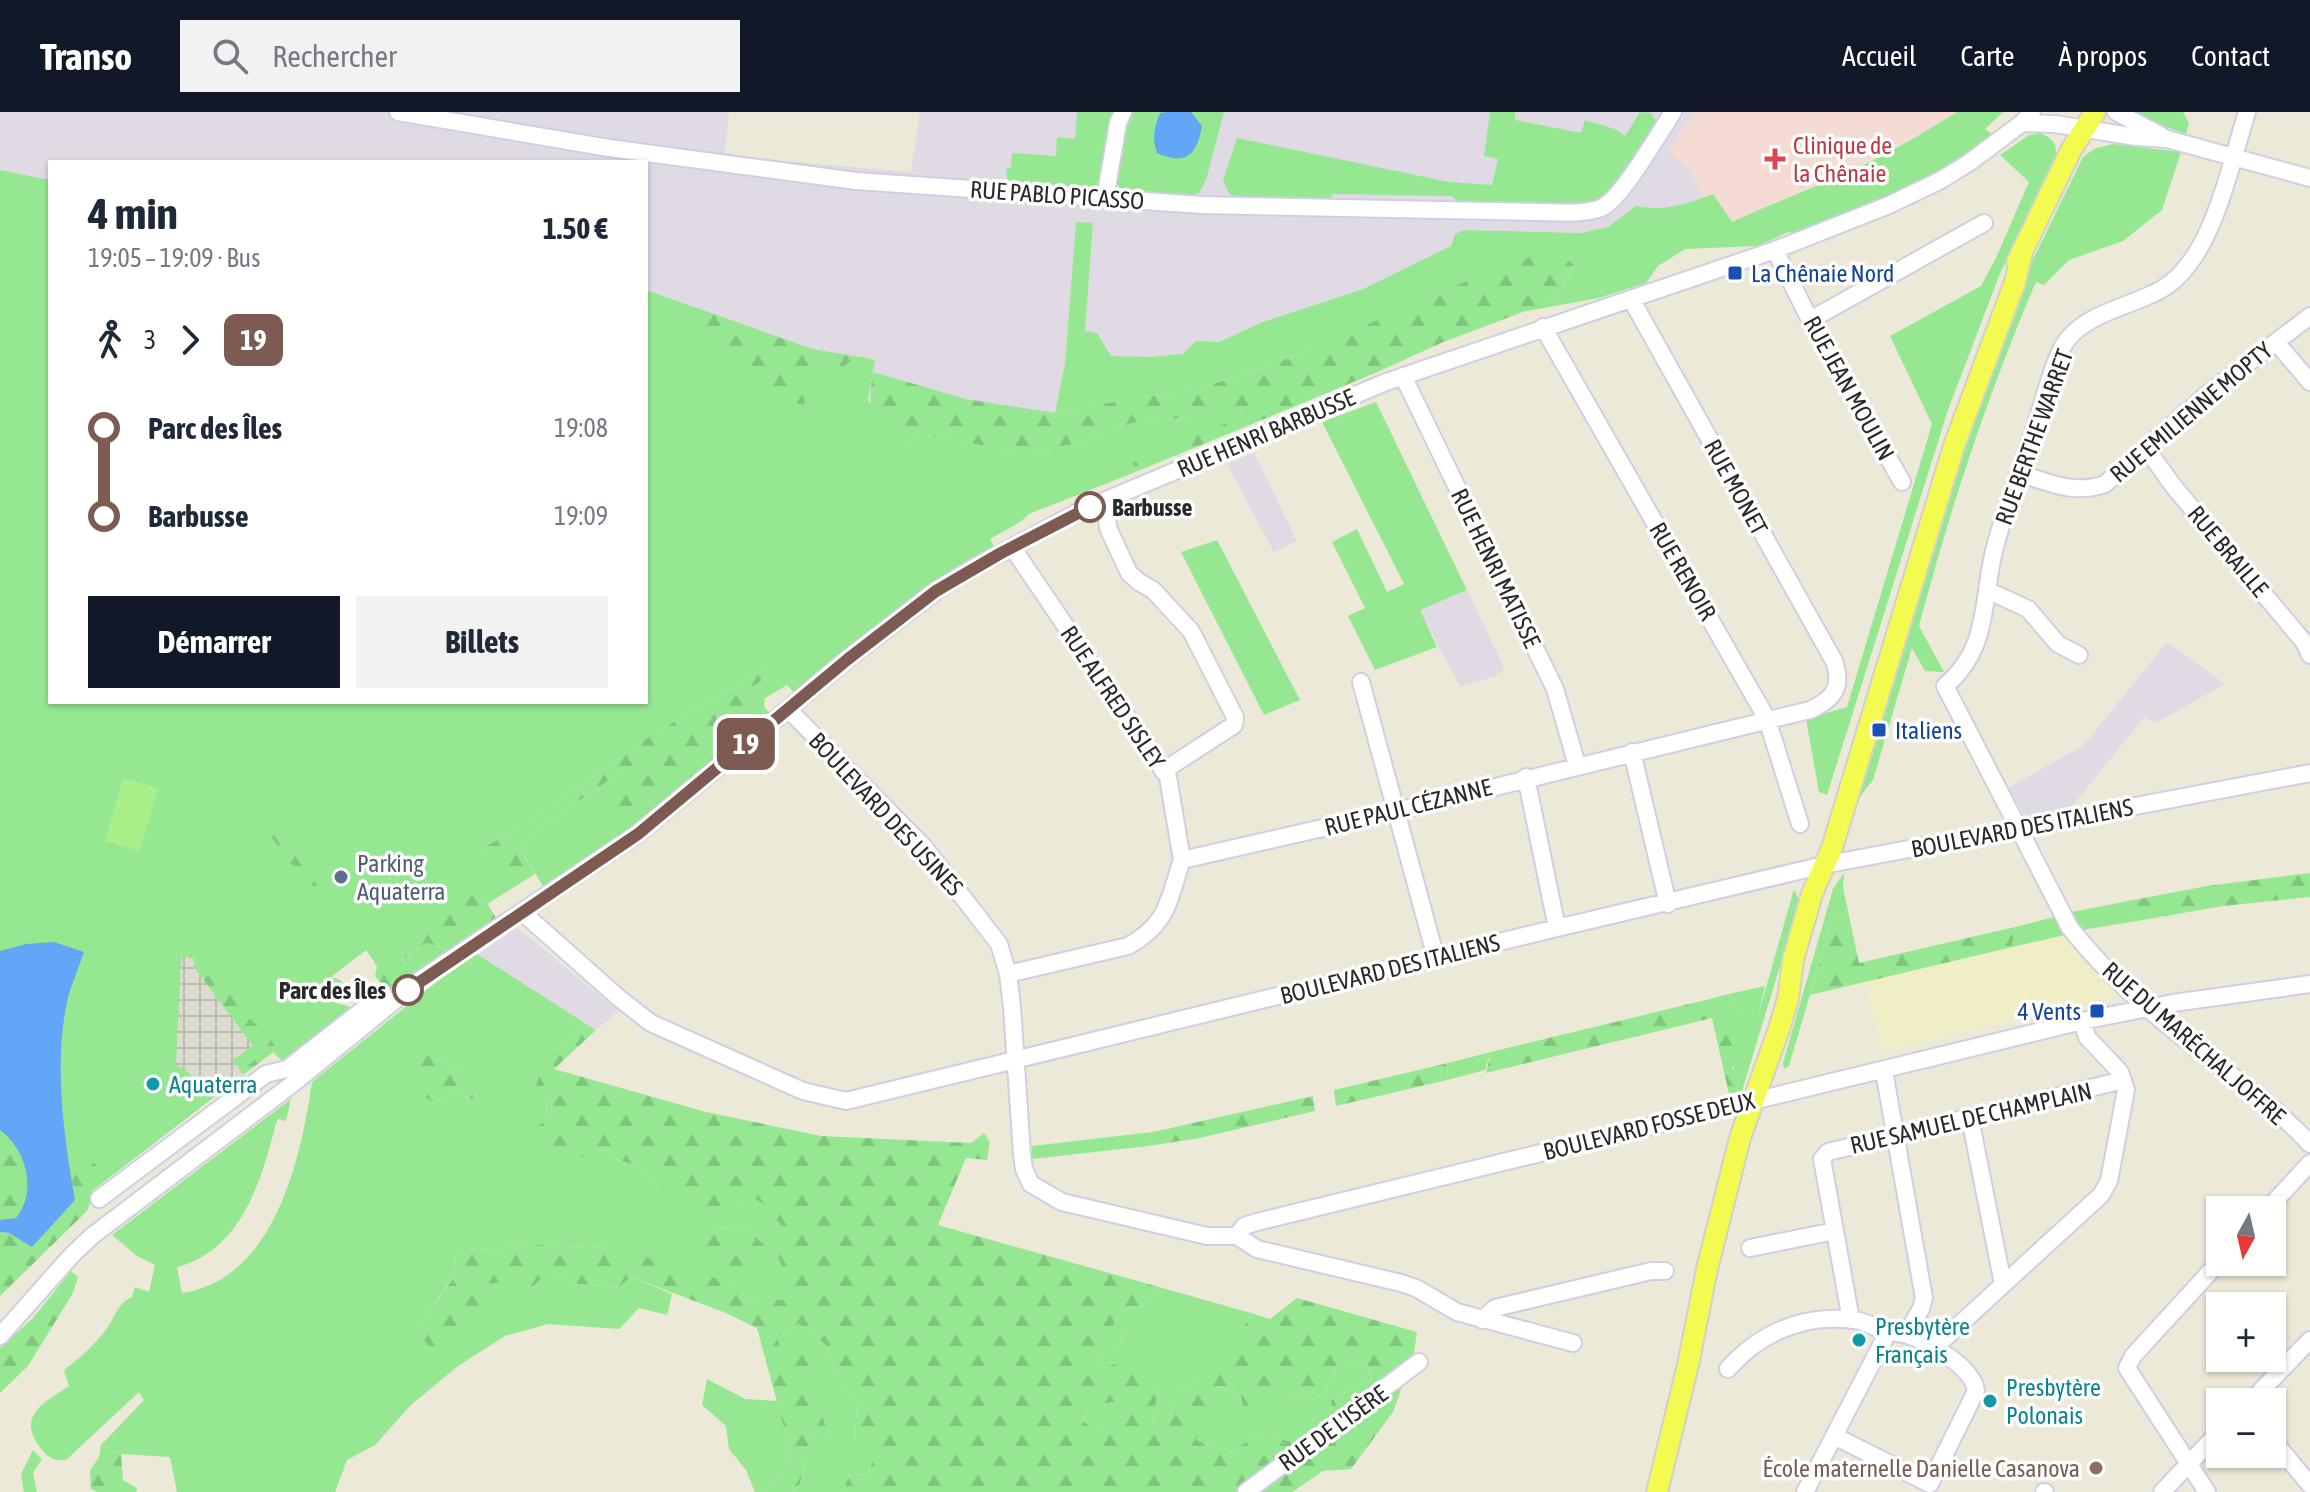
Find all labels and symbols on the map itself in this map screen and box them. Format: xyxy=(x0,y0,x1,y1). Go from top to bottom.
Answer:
place label: Clinique de la Chênaie xyxy=(1793,132,1892,187)
marker: Clinique de la Chênaie xyxy=(1764,148,1786,170)
street label: RUE PABLO PICASSO xyxy=(969,175,1145,215)
place label: La Chênaie Nord xyxy=(1751,260,1894,287)
marker: La Chênaie Nord xyxy=(1726,264,1744,282)
street label: RUE JEAN MOULIN xyxy=(1798,311,1900,465)
street label: RUE EMILIENNE MOPTY xyxy=(2105,336,2278,487)
street label: RUE BERTHE WARRET xyxy=(1990,345,2078,528)
street label: RUE HENRI BARBUSSE xyxy=(1173,383,1359,483)
street label: RUE MONET xyxy=(1699,435,1773,540)
street label: RUE HENRI MATISSE xyxy=(1446,484,1546,652)
marker: Barbusse xyxy=(1075,492,1105,522)
place label: Barbusse xyxy=(1112,494,1193,521)
street label: RUE BRAILLE xyxy=(2182,500,2274,602)
street label: RUE RENOIR xyxy=(1644,517,1722,625)
street label: RUE ALFRED SISLEY xyxy=(1055,621,1171,774)
place label: Italiens xyxy=(1895,717,1962,744)
line badge: 19 xyxy=(710,718,782,770)
marker: Italiens xyxy=(1870,721,1888,739)
street label: BOULEVARD DES USINES xyxy=(804,727,968,901)
street label: RUE PAUL CÉZANNE xyxy=(1322,773,1494,841)
street label: BOULEVARD DES ITALIENS xyxy=(1909,793,2135,863)
place label: Parking Aquaterra xyxy=(357,850,445,905)
marker: Parking Aquaterra xyxy=(332,868,350,886)
street label: BOULEVARD DES ITALIENS xyxy=(1277,929,1503,1009)
street label: RUE DU MARÉCHAL JOFFRE xyxy=(2097,956,2291,1130)
marker: Parc des Îles xyxy=(393,975,423,1005)
place label: Parc des Îles xyxy=(279,977,387,1004)
place label: 4 Vents xyxy=(2017,998,2081,1025)
marker: 4 Vents xyxy=(2088,1002,2106,1020)
place label: Aquaterra xyxy=(169,1071,257,1098)
marker: Aquaterra xyxy=(144,1075,162,1093)
street label: RUE SAMUEL DE CHAMPLAIN xyxy=(1848,1077,2094,1159)
street label: BOULEVARD FOSSE DEUX xyxy=(1541,1087,1758,1165)
north arrow xyxy=(2206,1196,2286,1276)
place label: Presbytère Français xyxy=(1875,1313,1970,1368)
marker: Presbytère Français xyxy=(1850,1331,1868,1349)
place label: Presbytère Polonais xyxy=(2006,1374,2101,1429)
street label: RUE DE L'ISÈRE xyxy=(1274,1380,1392,1476)
marker: Presbytère Polonais xyxy=(1981,1392,1999,1410)
place label: École maternelle Danielle Casanova xyxy=(1763,1455,2080,1482)
marker: École maternelle Danielle Casanova xyxy=(2087,1459,2105,1477)

